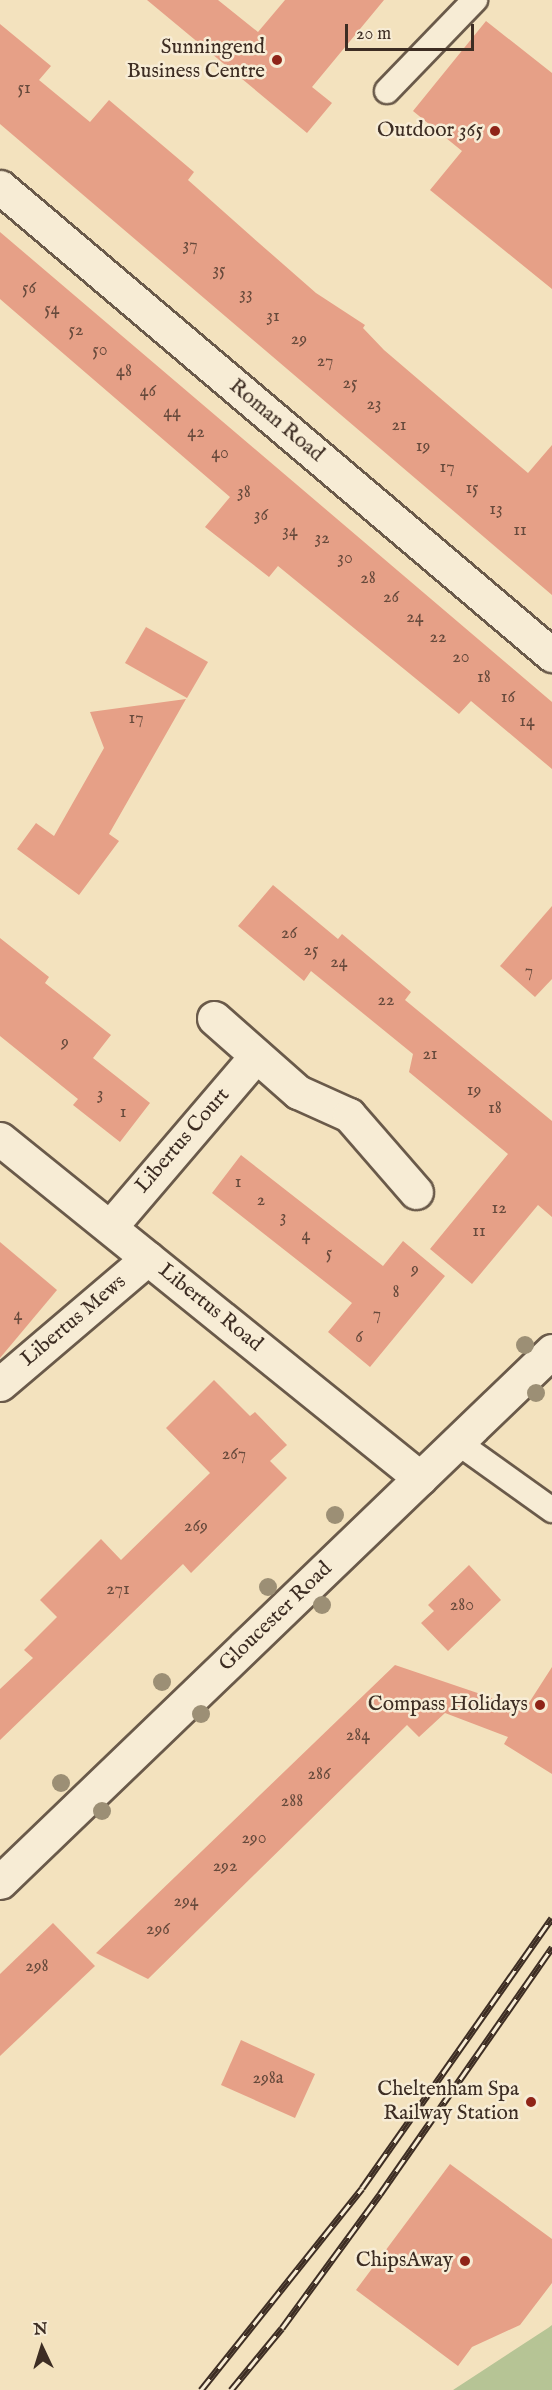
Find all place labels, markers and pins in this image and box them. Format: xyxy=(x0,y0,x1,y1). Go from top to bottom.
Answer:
place label: Sunningend Business Centre xyxy=(127,35,265,85)
marker: Sunningend Business Centre xyxy=(270,53,284,67)
place label: Outdoor 365 xyxy=(377,118,483,144)
marker: Outdoor 365 xyxy=(488,124,502,138)
place label: Compass Holidays xyxy=(368,1692,528,1718)
marker: Compass Holidays xyxy=(533,1698,547,1712)
place label: Cheltenham Spa Railway Station xyxy=(377,2077,519,2127)
marker: Cheltenham Spa Railway Station xyxy=(524,2095,538,2109)
place label: ChipsAway xyxy=(356,2248,453,2274)
marker: ChipsAway xyxy=(458,2254,472,2268)

